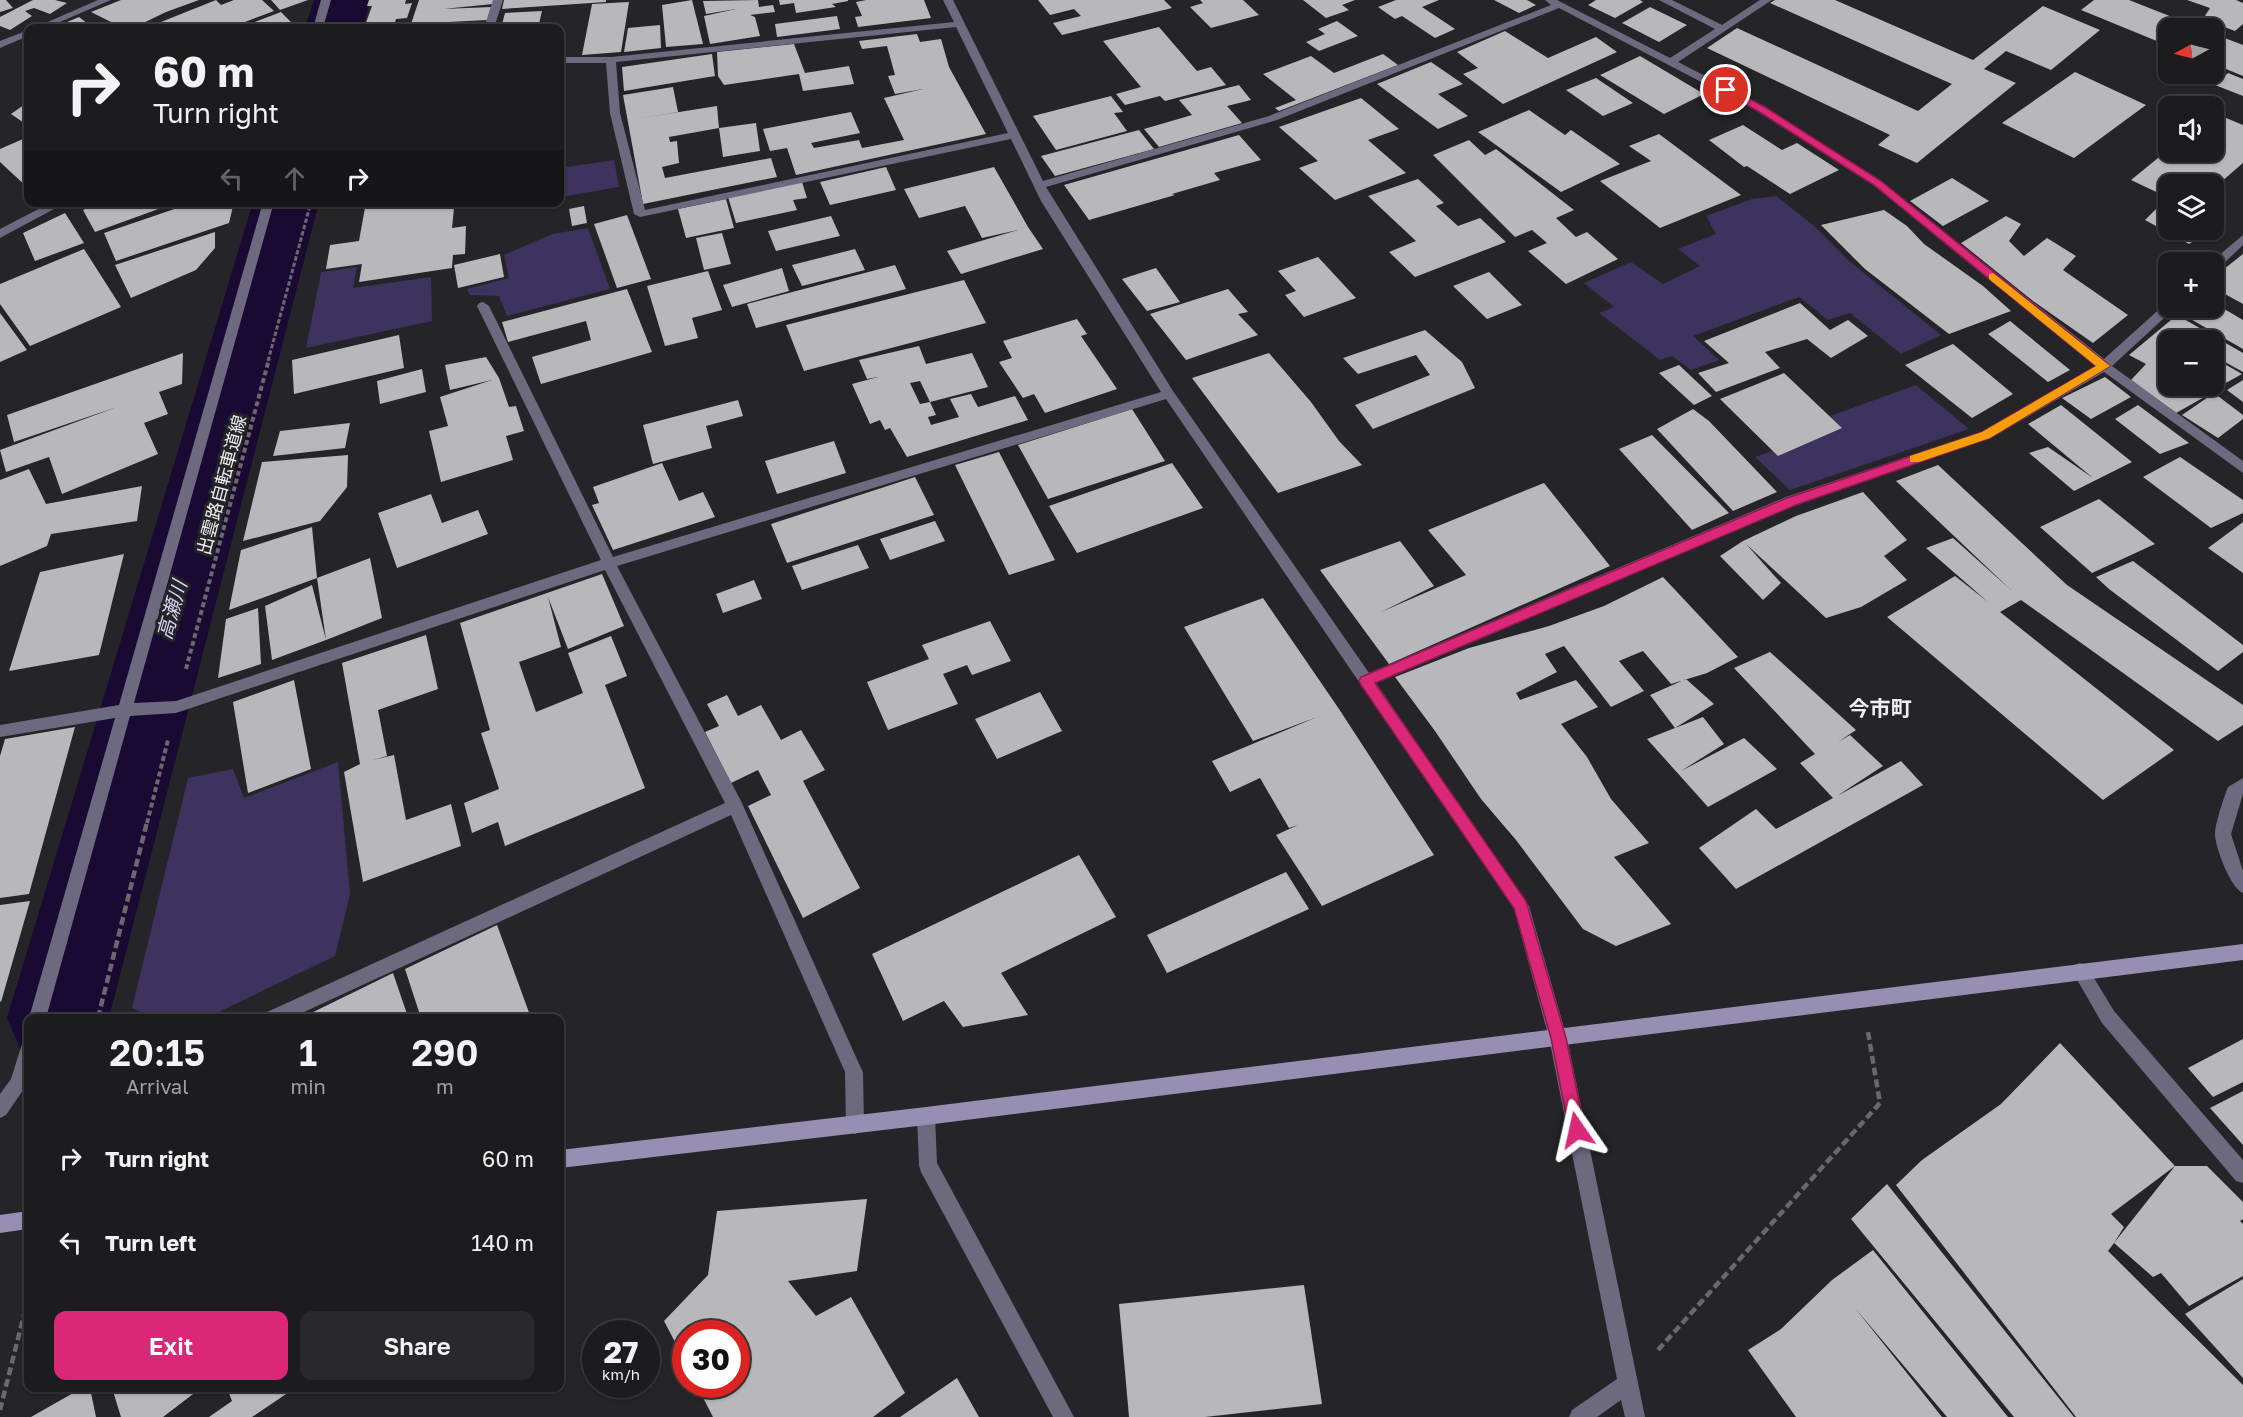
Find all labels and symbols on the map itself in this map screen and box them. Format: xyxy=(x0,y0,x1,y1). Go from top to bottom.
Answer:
north arrow xyxy=(2158,18,2224,84)
pin xyxy=(1700,64,1751,115)
street label: 出雲路自転車道線 xyxy=(192,412,250,557)
water label: 高瀬川 xyxy=(151,576,191,642)
district label: 今市町 xyxy=(1849,695,1912,721)
position arrow xyxy=(1545,1098,1609,1162)
speed limit sign: 30 xyxy=(672,1320,750,1398)

